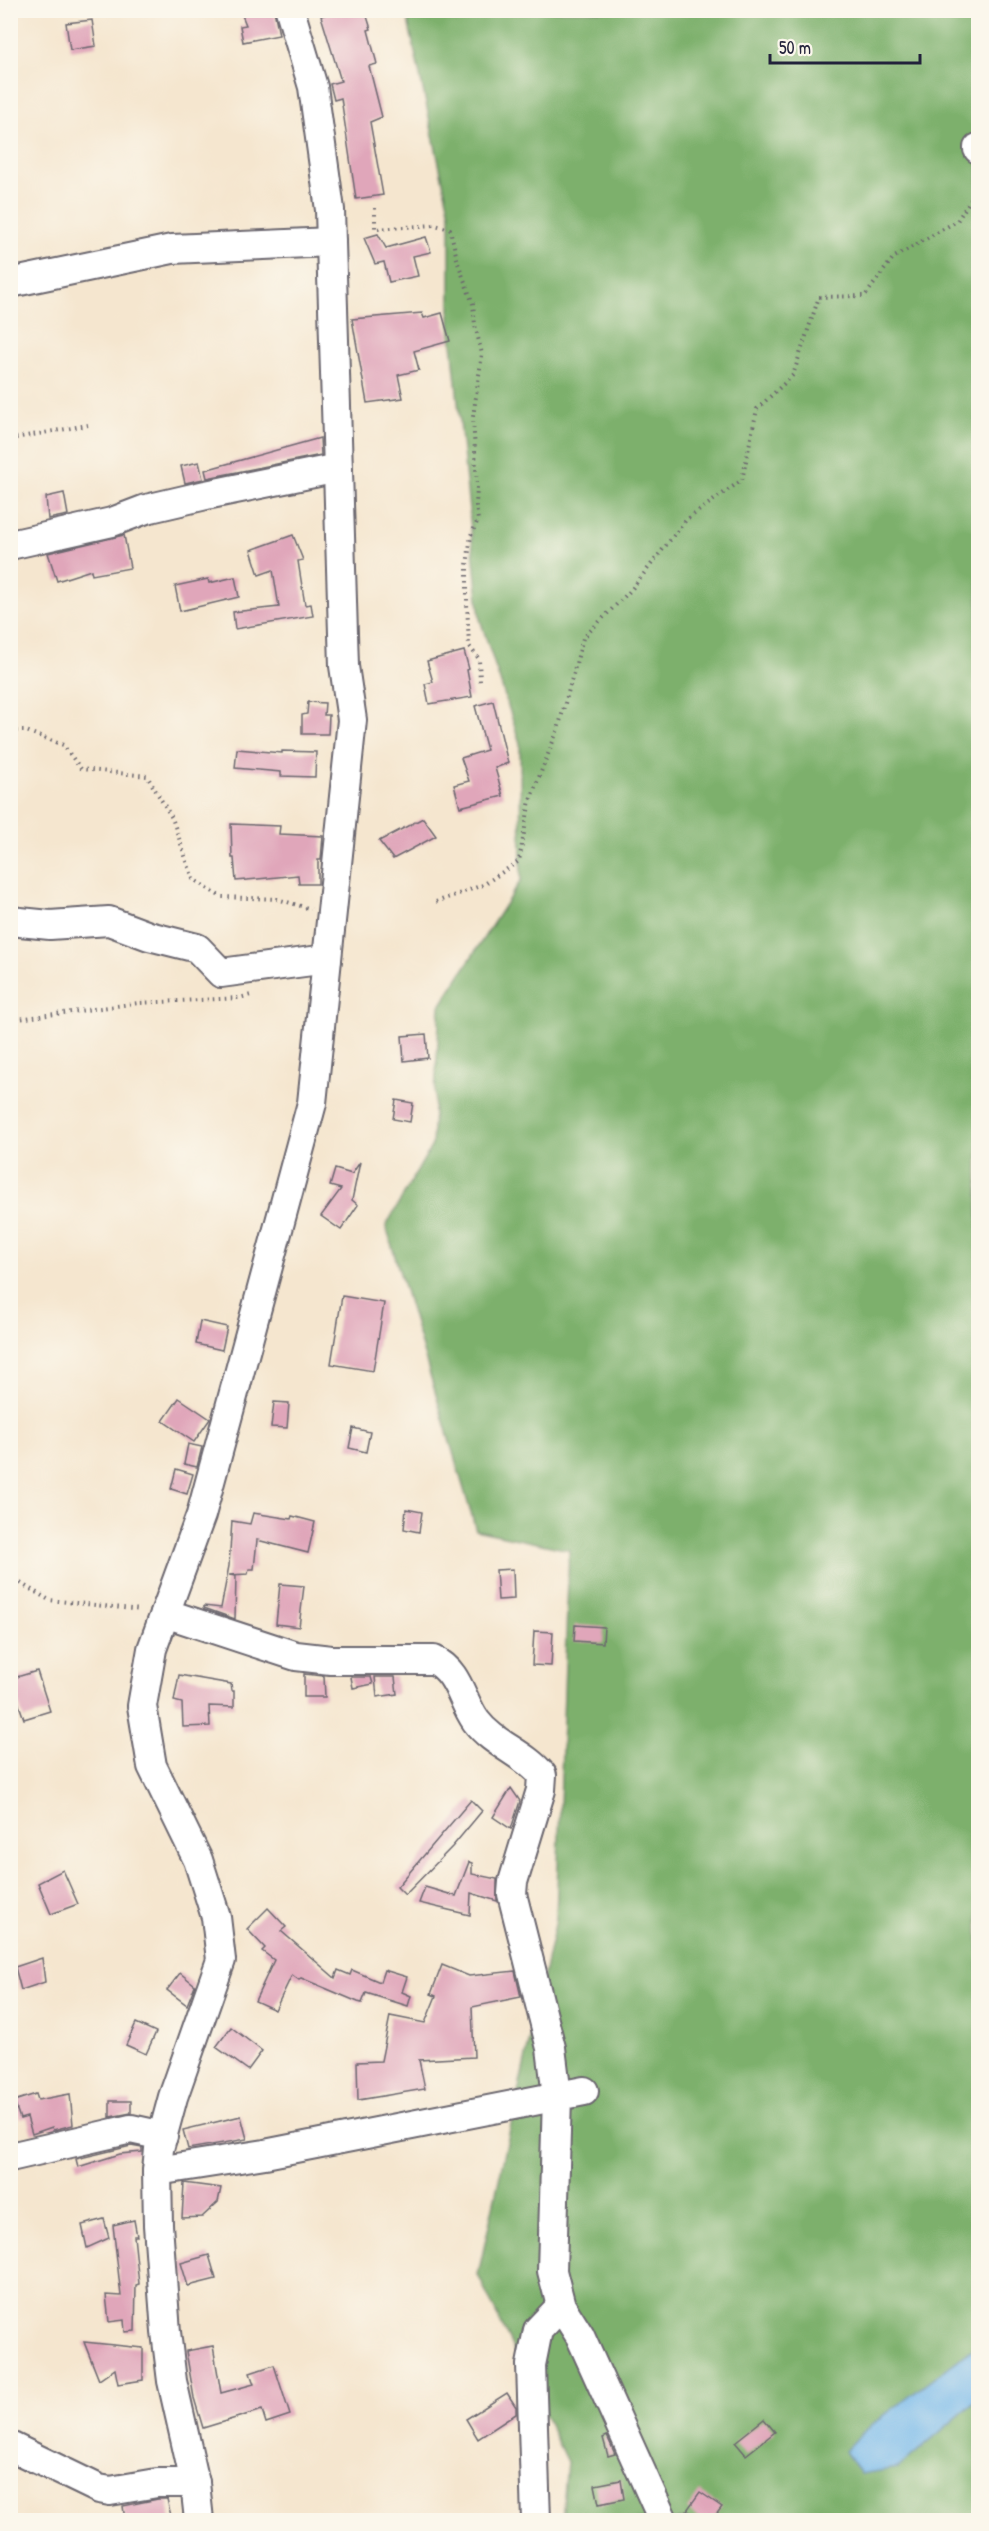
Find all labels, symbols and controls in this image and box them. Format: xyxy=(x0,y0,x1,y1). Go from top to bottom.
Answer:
scale bar xyxy=(770,27,920,65)
text: 50 m xyxy=(779,35,811,60)

